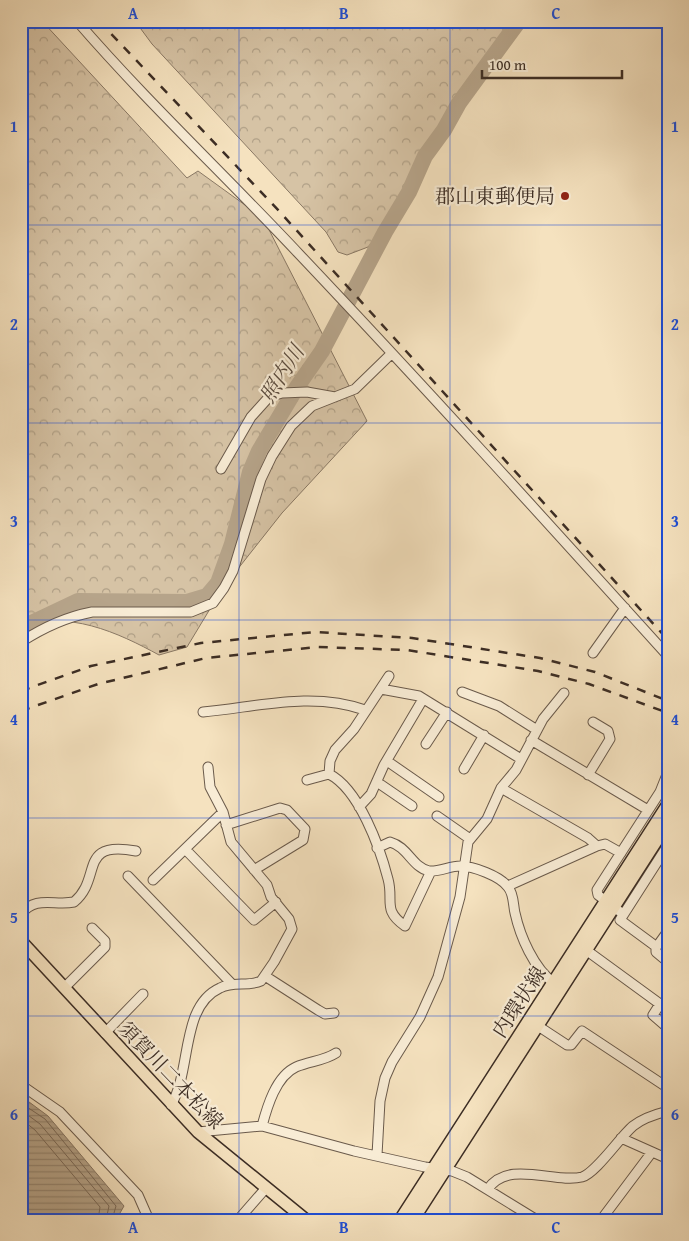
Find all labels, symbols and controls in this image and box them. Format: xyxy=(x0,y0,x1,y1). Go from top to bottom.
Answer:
text: A xyxy=(128,1,139,25)
text: B xyxy=(339,1,349,25)
text: C xyxy=(551,1,561,25)
scale bar xyxy=(482,48,622,80)
text: 100 m xyxy=(489,54,527,75)
text: 1 xyxy=(10,114,18,138)
text: 1 xyxy=(671,114,679,138)
place label: 郡山東郵便局 xyxy=(435,181,555,210)
marker: 郡山東郵便局 xyxy=(559,190,571,202)
text: 2 xyxy=(10,312,18,336)
text: 2 xyxy=(671,312,679,336)
water label: 照内川 xyxy=(252,337,312,409)
text: 3 xyxy=(10,509,18,533)
text: 3 xyxy=(671,509,679,533)
text: 4 xyxy=(10,707,18,731)
text: 4 xyxy=(671,707,679,731)
text: 5 xyxy=(10,905,18,929)
text: 5 xyxy=(671,905,679,929)
street label: 内環状線 xyxy=(485,960,553,1043)
street label: 須賀川二本松線 xyxy=(112,1014,230,1135)
text: 6 xyxy=(10,1102,18,1126)
text: 6 xyxy=(671,1102,679,1126)
text: A xyxy=(128,1215,139,1239)
text: B xyxy=(339,1215,349,1239)
text: C xyxy=(551,1215,561,1239)

